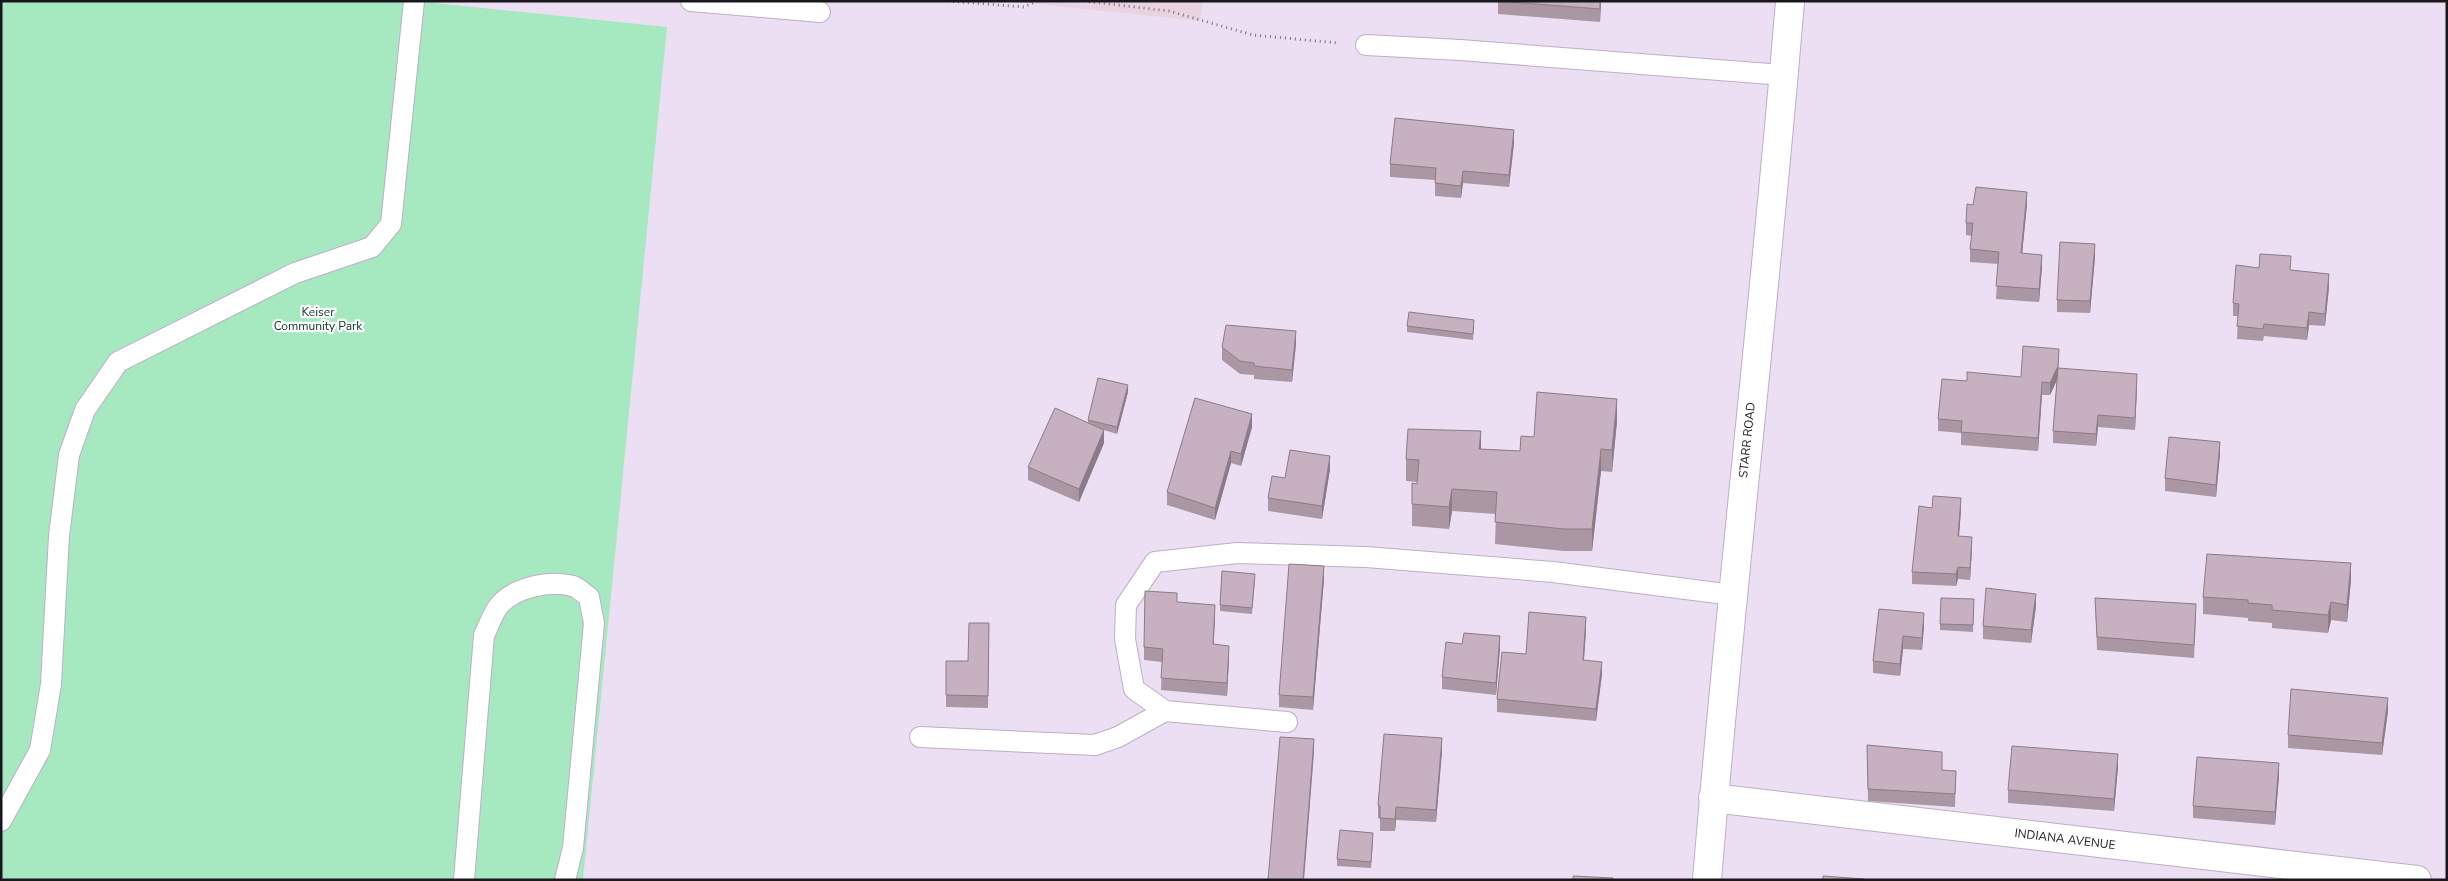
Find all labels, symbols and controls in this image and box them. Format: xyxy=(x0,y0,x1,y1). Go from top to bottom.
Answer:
park label: Keiser Community Park xyxy=(274,304,363,334)
street label: STARR ROAD xyxy=(1735,401,1759,479)
street label: INDIANA AVENUE xyxy=(2014,825,2116,853)

